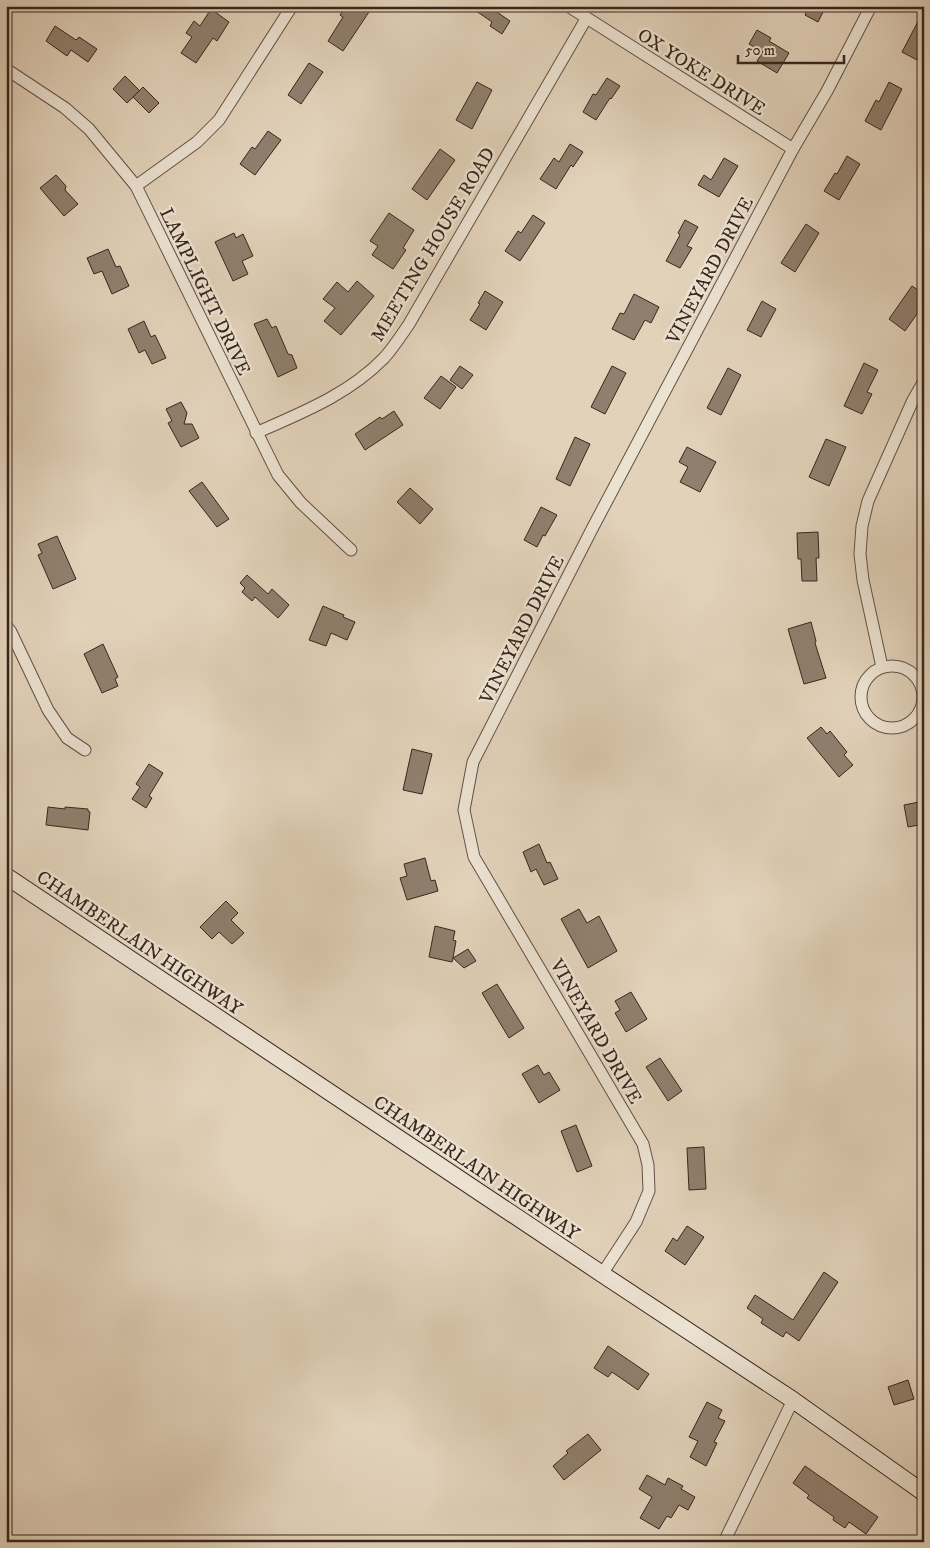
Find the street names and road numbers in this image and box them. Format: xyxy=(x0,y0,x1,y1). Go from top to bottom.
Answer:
street label: OX YOKE DRIVE xyxy=(633,24,769,121)
street label: MEETING HOUSE ROAD xyxy=(366,143,500,346)
street label: VINEYARD DRIVE xyxy=(661,193,759,349)
street label: LAMPLIGHT DRIVE xyxy=(154,204,255,379)
street label: VINEYARD DRIVE xyxy=(475,552,570,709)
street label: CHAMBERLAIN HIGHWAY xyxy=(32,866,247,1021)
street label: VINEYARD DRIVE xyxy=(544,954,646,1108)
street label: CHAMBERLAIN HIGHWAY xyxy=(369,1091,584,1246)

